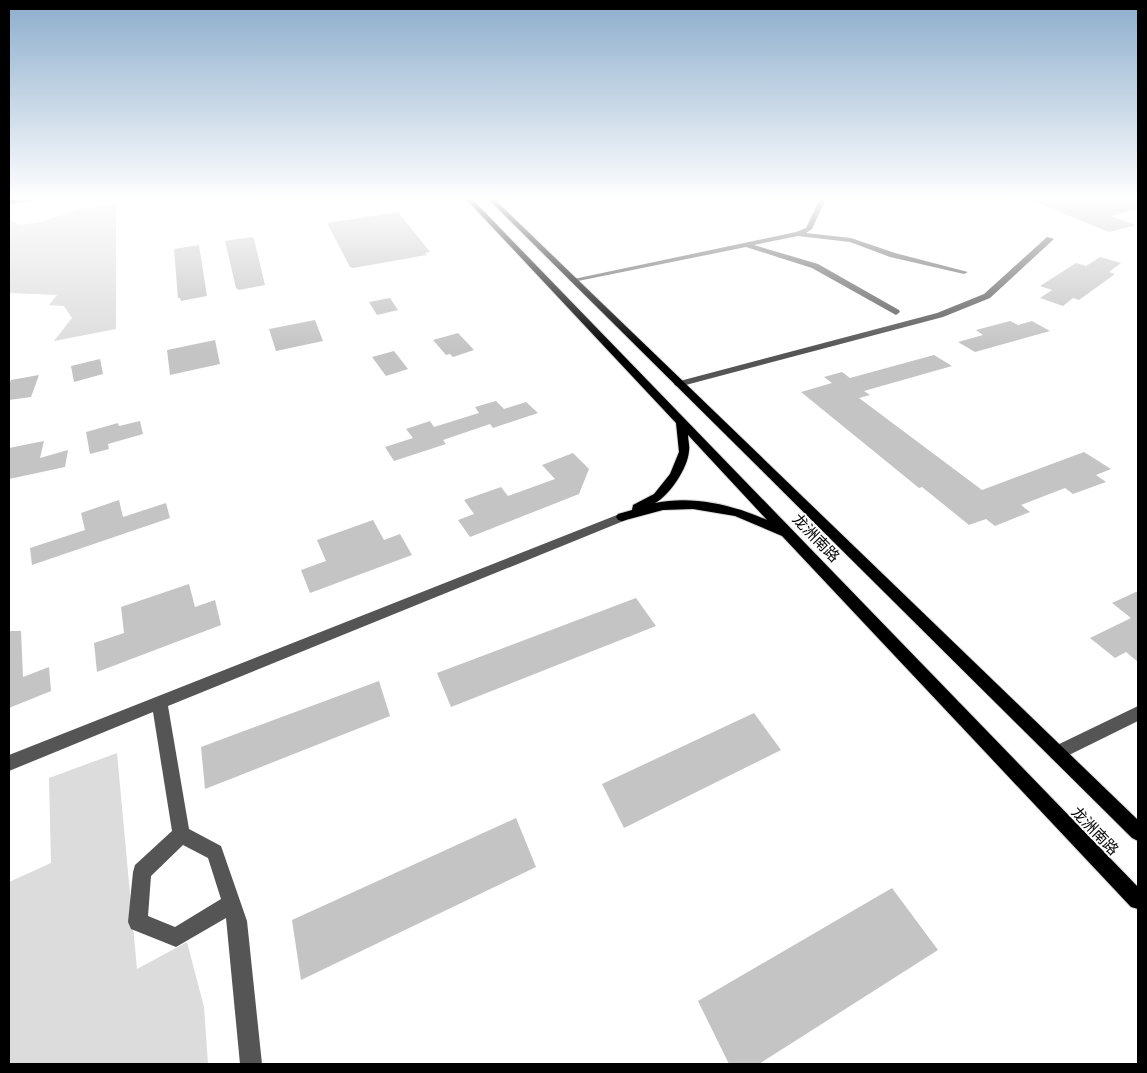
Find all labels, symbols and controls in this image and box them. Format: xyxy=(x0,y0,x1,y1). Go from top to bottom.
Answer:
street label: 龙洲南路 xyxy=(788,509,845,567)
street label: 龙洲南路 xyxy=(1067,802,1124,860)

